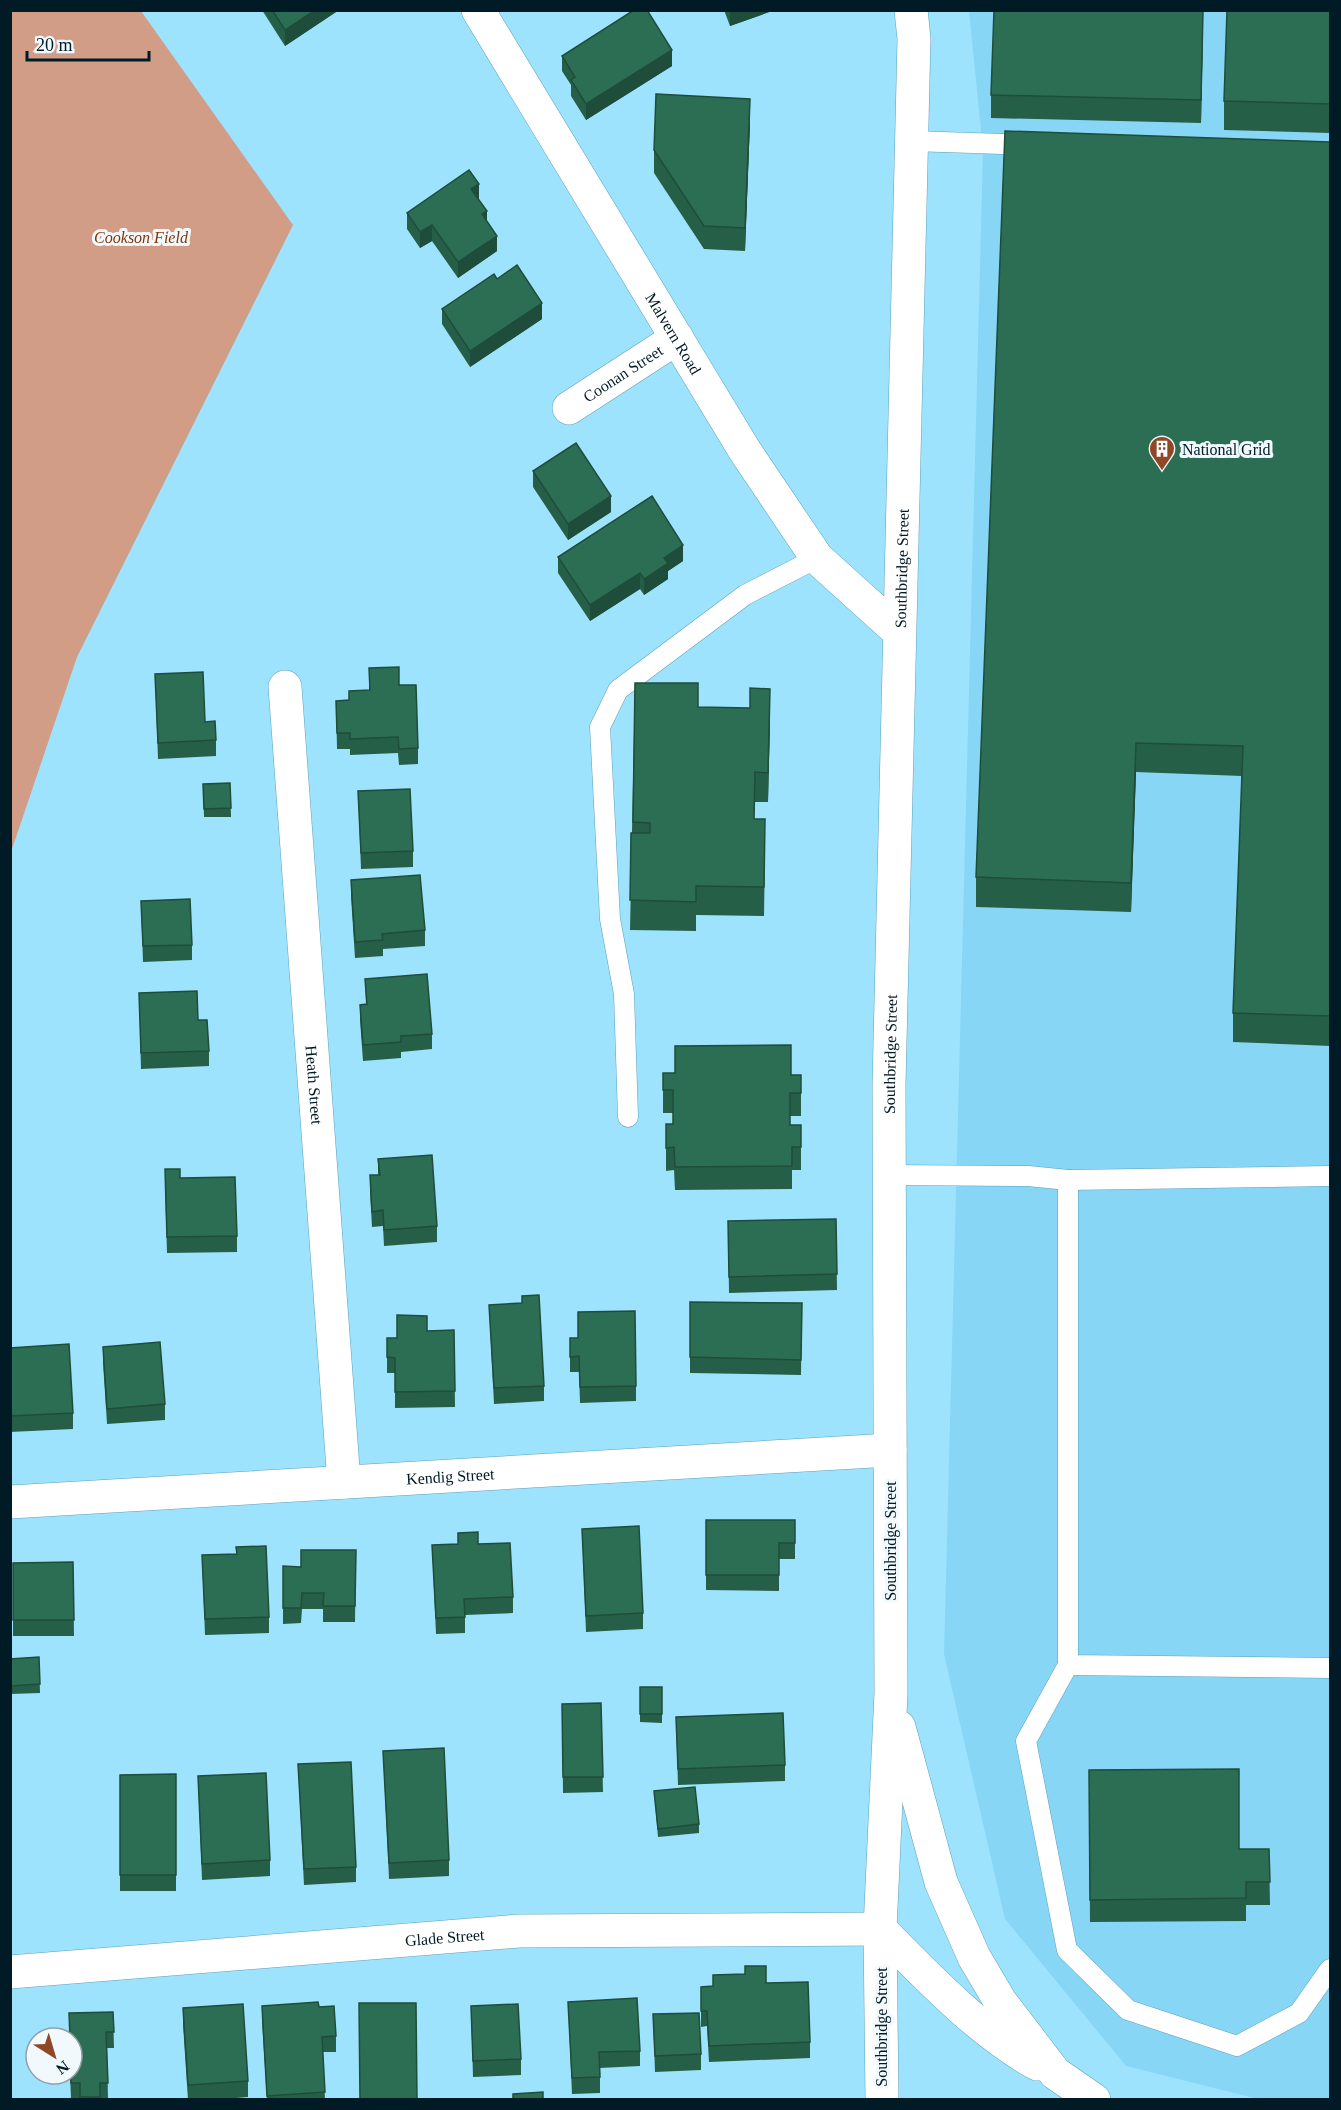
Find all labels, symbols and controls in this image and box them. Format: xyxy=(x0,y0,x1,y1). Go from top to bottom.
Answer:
scale bar xyxy=(27,24,148,62)
text: 20 m xyxy=(36,35,73,55)
park label: Cookson Field xyxy=(94,229,189,246)
street label: Malvern Road xyxy=(643,290,705,377)
street label: Coonan Street xyxy=(580,341,666,405)
building icon: National Grid xyxy=(1147,434,1177,472)
place label: National Grid xyxy=(1182,441,1270,458)
street label: Southbridge Street xyxy=(891,508,911,628)
street label: Southbridge Street xyxy=(880,994,900,1114)
street label: Heath Street xyxy=(303,1045,326,1126)
street label: Kendig Street xyxy=(406,1465,495,1487)
street label: Southbridge Street xyxy=(882,1481,900,1601)
street label: Glade Street xyxy=(404,1925,485,1949)
street label: Southbridge Street xyxy=(873,1967,891,2087)
north arrow xyxy=(24,2026,84,2086)
text: N xyxy=(53,2057,72,2078)

